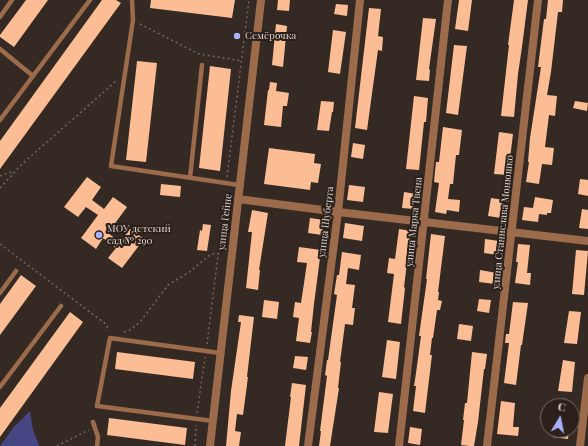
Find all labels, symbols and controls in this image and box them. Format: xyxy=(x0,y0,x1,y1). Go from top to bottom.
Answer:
place label: Семёрочка xyxy=(245,30,296,42)
marker: Семёрочка xyxy=(232,31,242,41)
street label: улица Станислава Монюшко xyxy=(490,154,516,290)
street label: улица Марка Твена xyxy=(403,177,425,267)
street label: улица Шуберта xyxy=(316,186,336,258)
street label: улица Гейне xyxy=(216,193,234,251)
place label: МОУ детский сад № 290 xyxy=(107,223,171,246)
marker: МОУ детский сад № 290 xyxy=(94,230,104,240)
north arrow xyxy=(540,398,580,438)
text: С xyxy=(557,399,567,415)

